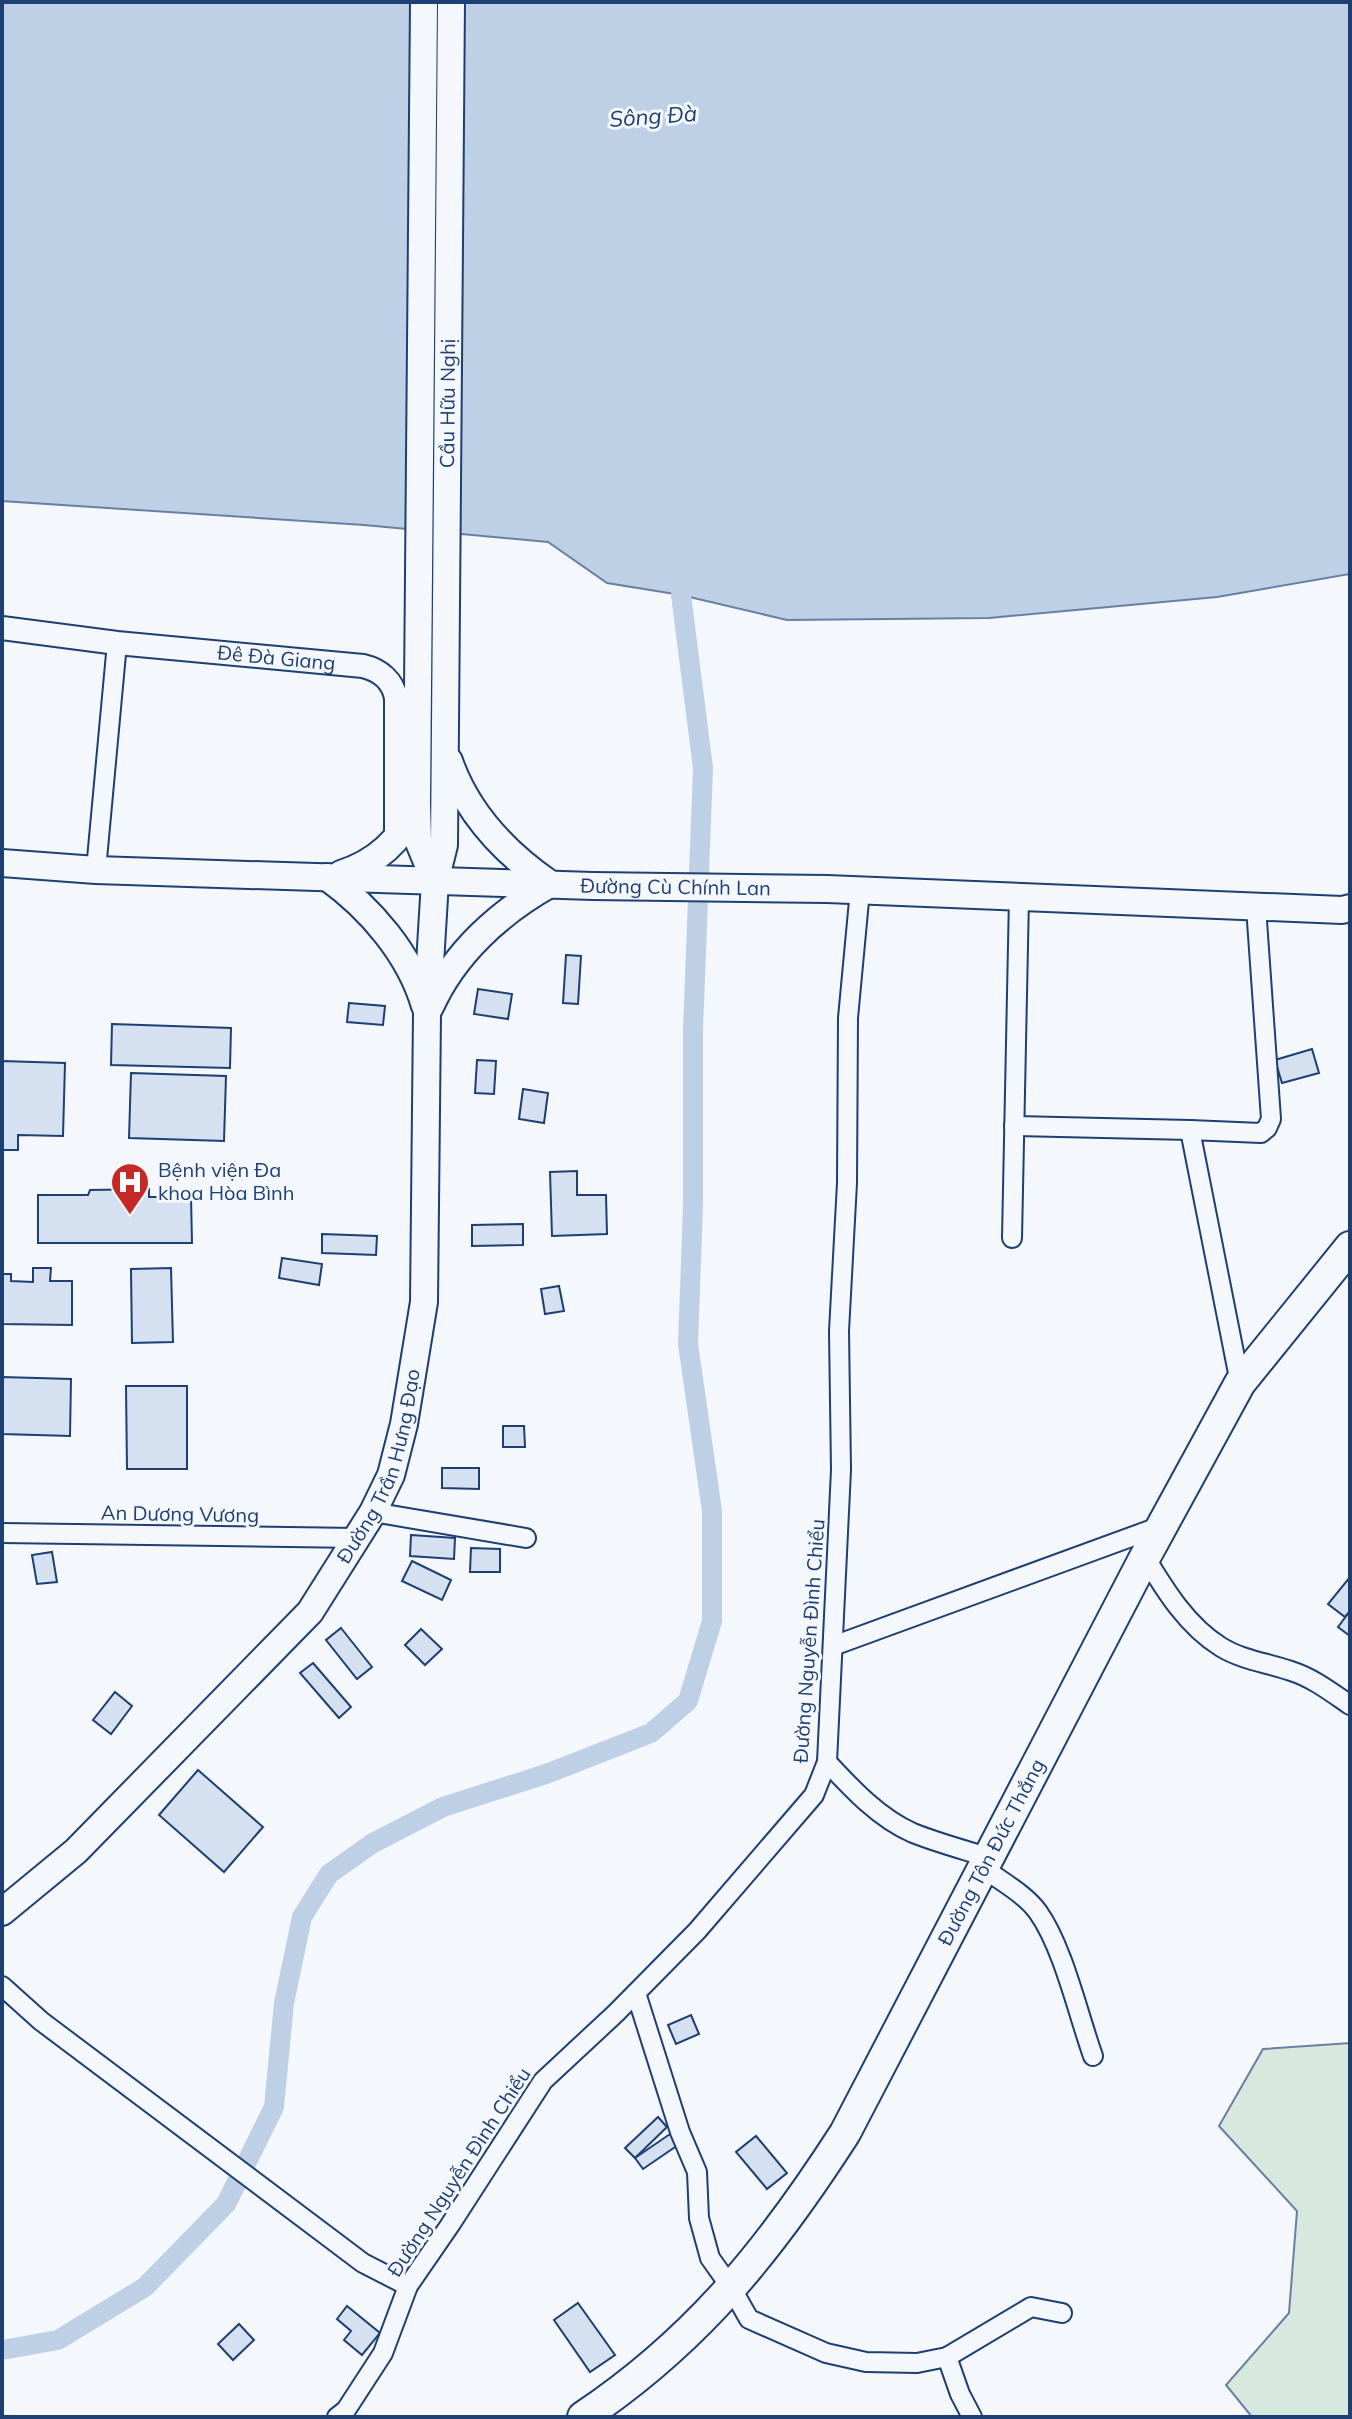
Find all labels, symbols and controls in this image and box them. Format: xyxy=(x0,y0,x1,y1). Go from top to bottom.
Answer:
water label: Sông Đà xyxy=(608,99,698,133)
street label: Cầu Hữu Nghị xyxy=(434,338,460,468)
street label: Đê Đà Giang xyxy=(216,639,337,675)
street label: Đường Cù Chính Lan xyxy=(580,873,771,900)
place label: Bệnh viện Đa khoa Hòa Bình xyxy=(158,1157,294,1205)
hospital icon: Bệnh viện Đa khoa Hòa Bình xyxy=(109,1161,151,1216)
street label: Đường Trần Hưng Đạo xyxy=(331,1367,425,1568)
street label: An Dương Vương xyxy=(101,1500,259,1527)
street label: Đường Nguyễn Đình Chiểu xyxy=(787,1518,830,1764)
street label: Đường Tôn Đức Thắng xyxy=(932,1754,1050,1950)
street label: Đường Nguyễn Đình Chiểu xyxy=(381,2062,536,2281)

